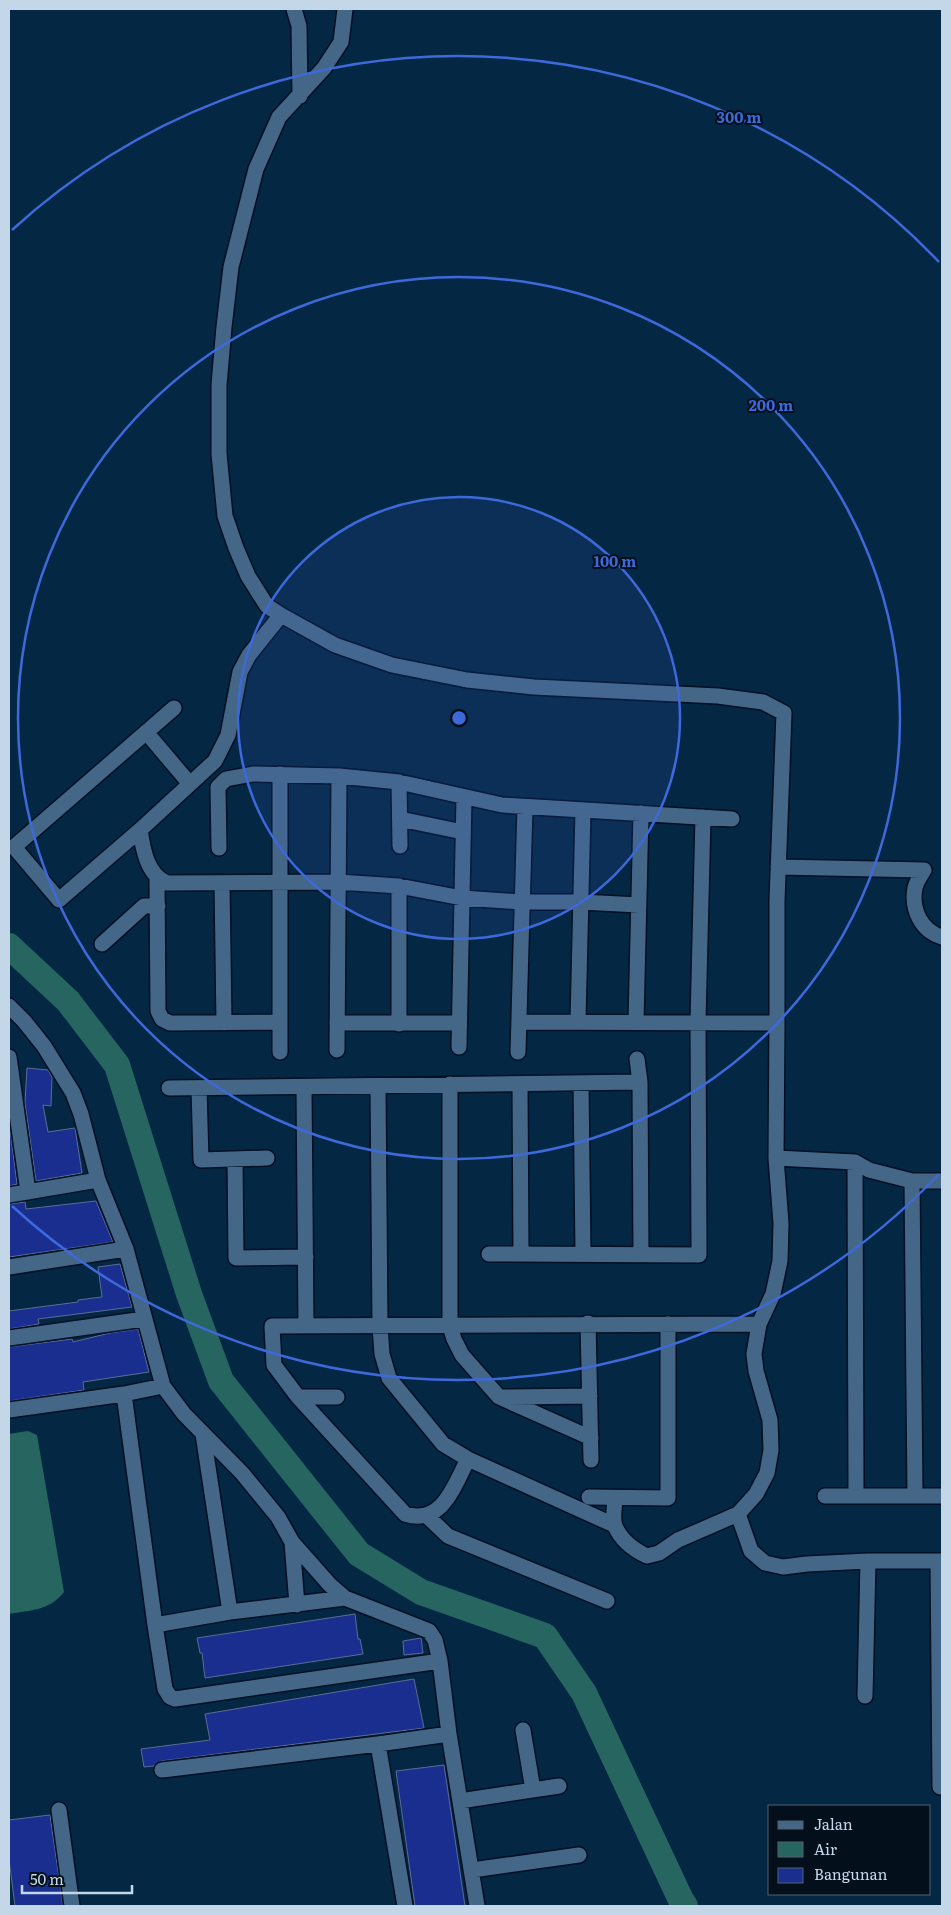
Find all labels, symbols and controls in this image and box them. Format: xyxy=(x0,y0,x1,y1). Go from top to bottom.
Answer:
text: 300 m xyxy=(717,105,761,128)
text: 200 m xyxy=(749,393,793,416)
text: 100 m xyxy=(594,549,636,572)
centre of rings xyxy=(450,709,468,727)
legend xyxy=(768,1805,931,1895)
text: Jalan xyxy=(814,1812,853,1835)
text: Air xyxy=(814,1837,837,1860)
scale bar xyxy=(22,1862,132,1894)
text: Bangunan xyxy=(814,1862,888,1885)
text: 50 m xyxy=(30,1867,64,1890)

